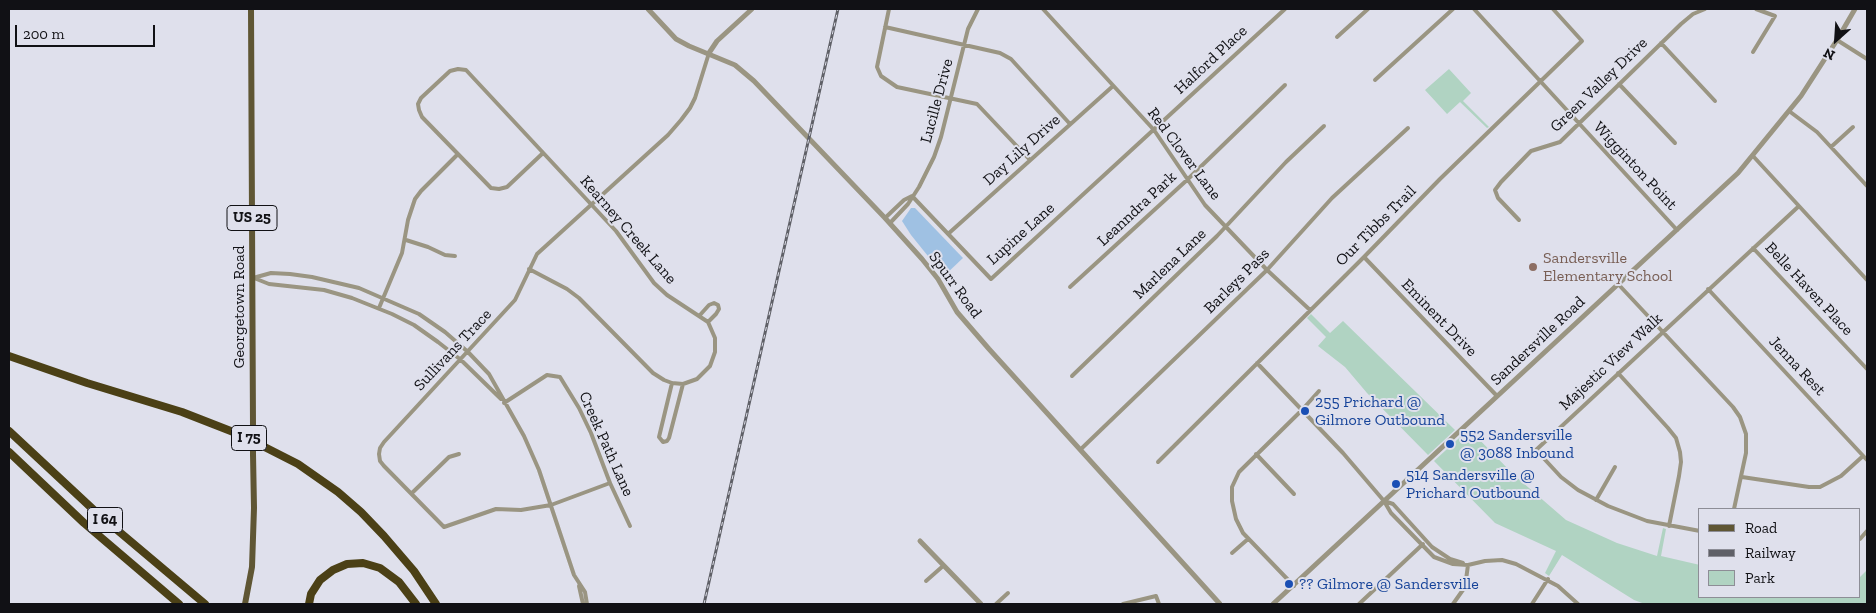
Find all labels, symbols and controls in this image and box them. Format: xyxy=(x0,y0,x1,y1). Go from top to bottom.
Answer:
scale bar xyxy=(18,15,158,47)
north arrow xyxy=(1811,15,1861,65)
street label: Halford Place xyxy=(1171,21,1251,99)
text: 200 m xyxy=(23,25,64,43)
street label: Green Valley Drive xyxy=(1546,34,1652,136)
text: N xyxy=(1821,44,1838,64)
street label: Lucille Drive xyxy=(916,57,958,145)
street label: Red Clover Lane xyxy=(1143,104,1225,204)
street label: Day Lily Drive xyxy=(979,110,1065,190)
street label: Wigginton Point xyxy=(1589,118,1681,214)
street label: Leanndra Park xyxy=(1094,168,1180,250)
street label: Kearney Creek Lane xyxy=(576,172,680,288)
street label: Our Tibbs Trail xyxy=(1332,182,1420,270)
street label: Lupine Lane xyxy=(983,199,1059,269)
road number: US 25 xyxy=(227,206,277,230)
street label: Marlena Lane xyxy=(1130,225,1210,303)
street label: Belle Haven Place xyxy=(1761,238,1857,340)
street label: Barleys Pass xyxy=(1200,244,1274,318)
street label: Georgetown Road xyxy=(229,245,249,369)
street label: Spurr Road xyxy=(924,248,986,322)
place label: Sandersville Elementary School xyxy=(1543,248,1672,286)
marker: Sandersville Elementary School xyxy=(1527,261,1539,273)
street label: Eminent Drive xyxy=(1397,275,1481,361)
street label: Sandersville Road xyxy=(1487,292,1589,390)
street label: Sullivans Trace xyxy=(410,305,496,395)
street label: Majestic View Walk xyxy=(1555,309,1667,415)
street label: Jenna Rest xyxy=(1765,332,1829,400)
street label: Creek Path Lane xyxy=(574,389,638,499)
place label: 255 Prichard @ Gilmore Outbound xyxy=(1315,392,1445,430)
marker: 255 Prichard @ Gilmore Outbound xyxy=(1299,405,1311,417)
place label: 552 Sandersville @ 3088 Inbound xyxy=(1460,425,1574,463)
road number: I 75 xyxy=(232,426,266,450)
marker: 552 Sandersville @ 3088 Inbound xyxy=(1444,438,1456,450)
place label: 514 Sandersville @ Prichard Outbound xyxy=(1406,465,1540,503)
marker: 514 Sandersville @ Prichard Outbound xyxy=(1390,478,1402,490)
road number: I 64 xyxy=(88,508,122,532)
legend xyxy=(1698,508,1861,598)
text: Road xyxy=(1745,519,1777,537)
text: Railway xyxy=(1745,544,1796,562)
text: Park xyxy=(1745,569,1775,587)
place label: ?? Gilmore @ Sandersville xyxy=(1299,574,1479,594)
marker: ?? Gilmore @ Sandersville xyxy=(1283,578,1295,590)

